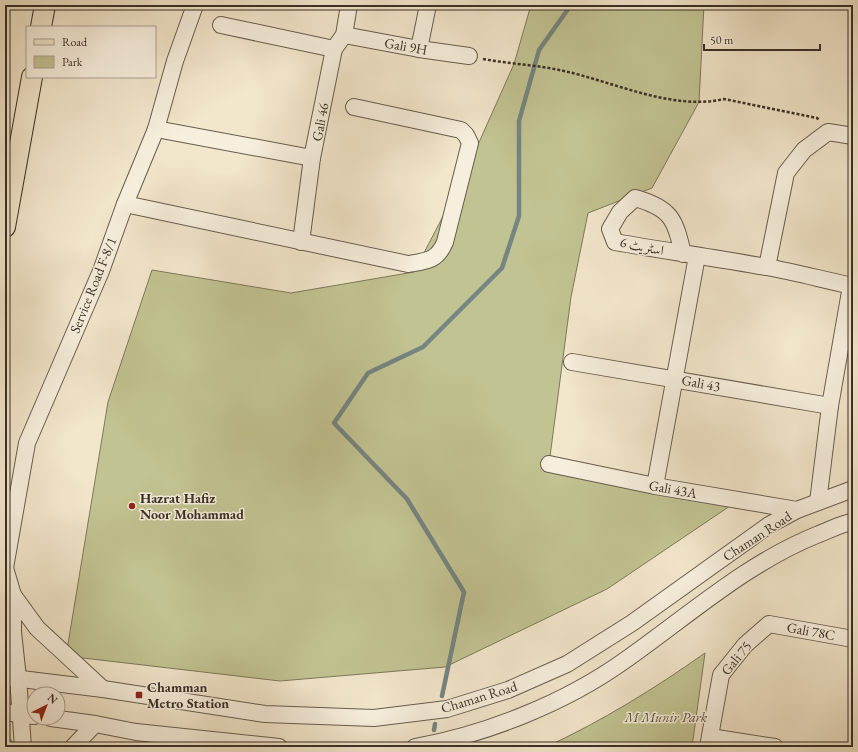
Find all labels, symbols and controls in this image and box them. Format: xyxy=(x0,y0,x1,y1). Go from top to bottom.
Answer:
legend xyxy=(26,26,156,78)
scale bar xyxy=(704,26,820,52)
text: 50 m xyxy=(710,32,734,48)
street label: Gali 9H xyxy=(383,33,429,59)
text: Road xyxy=(62,34,88,50)
text: Park xyxy=(62,54,83,70)
street label: Gali 46 xyxy=(307,101,333,143)
street label: اسٹریٹ 6 xyxy=(618,233,666,259)
street label: Service Road F-8/1 xyxy=(66,234,120,336)
street label: Gali 43 xyxy=(680,371,722,395)
street label: Gali 43A xyxy=(648,476,699,502)
place label: Hazrat Hafiz Noor Mohammad xyxy=(140,489,244,523)
marker: Hazrat Hafiz Noor Mohammad xyxy=(127,501,137,511)
street label: Chaman Road xyxy=(719,507,796,565)
street label: Gali 78C xyxy=(785,618,837,644)
street label: Gali 75 xyxy=(717,637,755,679)
street label: Chaman Road xyxy=(439,677,520,717)
place label: Chamman Metro Station xyxy=(147,678,229,712)
north arrow xyxy=(26,686,66,726)
text: N xyxy=(45,690,61,707)
marker: Chamman Metro Station xyxy=(134,690,144,700)
park label: M Munir Park xyxy=(624,708,708,726)

